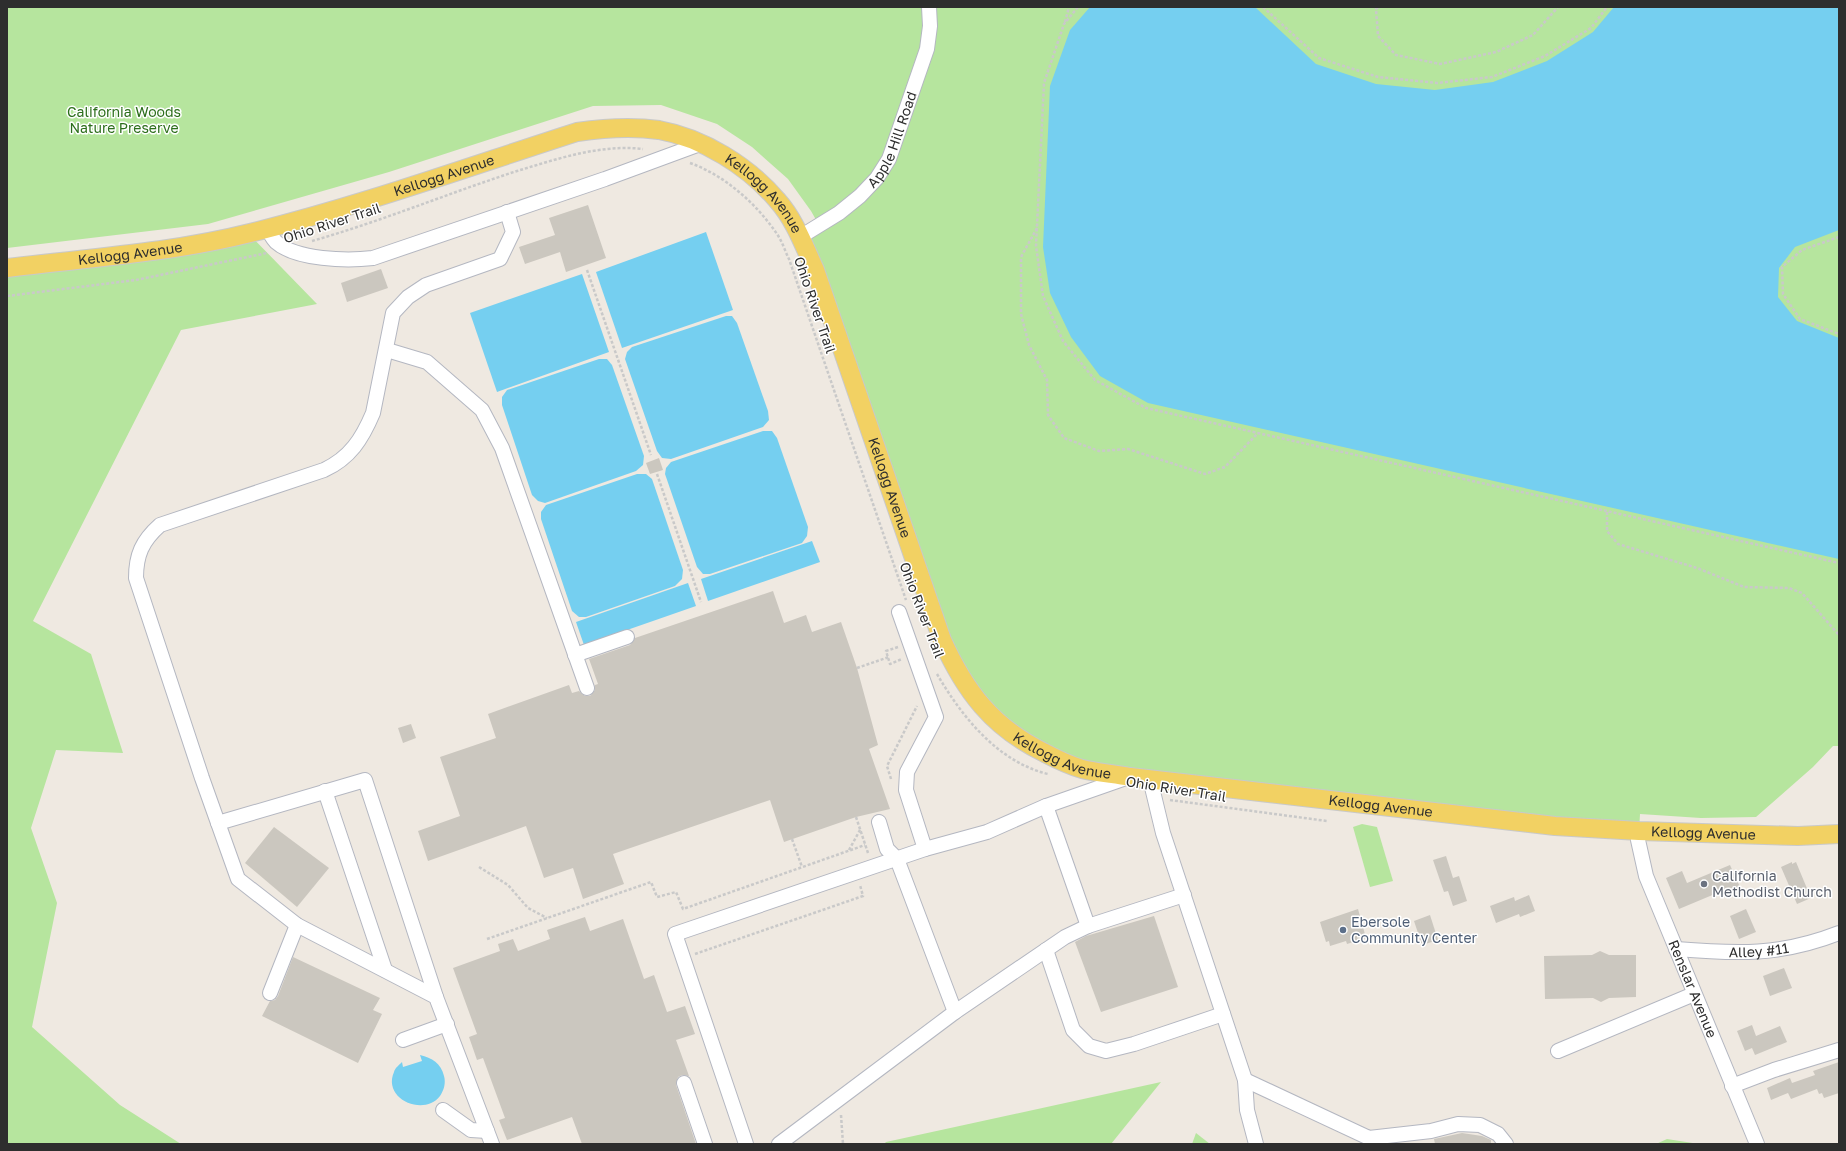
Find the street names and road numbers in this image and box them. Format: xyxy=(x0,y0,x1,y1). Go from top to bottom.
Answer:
street label: Apple Hill Road xyxy=(863,89,920,191)
street label: Kellogg Avenue xyxy=(722,149,806,236)
street label: Kellogg Avenue xyxy=(391,151,496,199)
street label: Ohio River Trail xyxy=(281,199,383,246)
street label: Kellogg Avenue xyxy=(77,238,183,268)
street label: Ohio River Trail xyxy=(791,254,840,356)
street label: Kellogg Avenue xyxy=(865,435,915,540)
street label: Ohio River Trail xyxy=(896,559,949,660)
street label: Kellogg Avenue xyxy=(1010,728,1112,782)
street label: Ohio River Trail xyxy=(1125,772,1227,805)
street label: Kellogg Avenue xyxy=(1328,791,1434,820)
street label: Kellogg Avenue xyxy=(1651,822,1756,843)
street label: Renslar Avenue xyxy=(1665,937,1721,1040)
street label: Alley #11 xyxy=(1729,939,1790,960)

